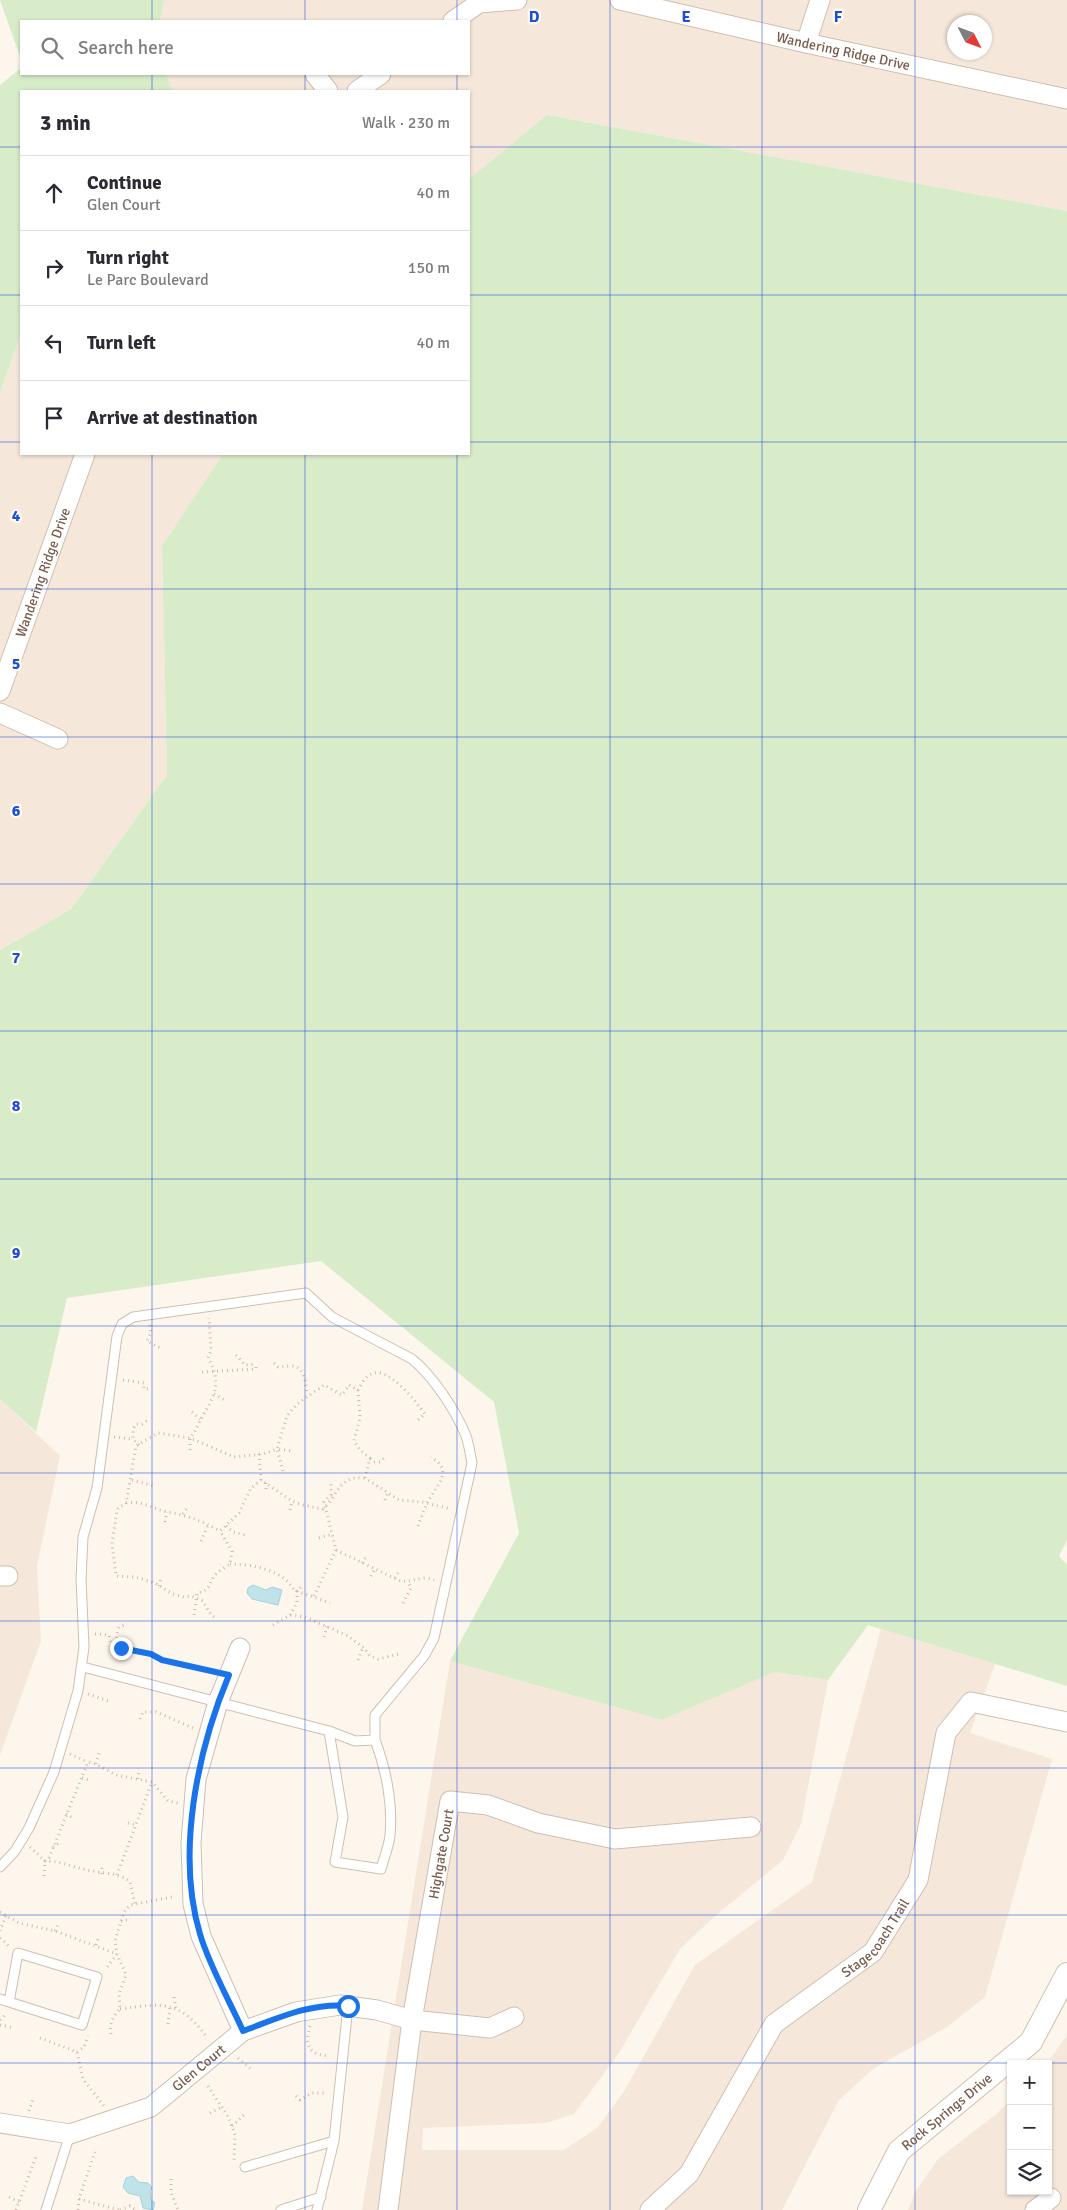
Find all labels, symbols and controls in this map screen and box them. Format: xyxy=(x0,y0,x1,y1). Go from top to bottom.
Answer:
text: D xyxy=(529,7,540,27)
text: E xyxy=(681,7,691,27)
text: F xyxy=(834,7,843,27)
north arrow xyxy=(947,15,992,60)
search box xyxy=(20,20,470,75)
street label: Wandering Ridge Drive xyxy=(775,28,912,74)
icon: search xyxy=(38,34,66,62)
text: Search here xyxy=(78,36,174,60)
text: 3 min xyxy=(40,110,91,136)
text: Walk · 230 m xyxy=(362,113,450,133)
text: Continue xyxy=(87,171,162,195)
icon: ahead xyxy=(40,179,68,207)
text: 40 m xyxy=(416,183,450,203)
text: Glen Court xyxy=(87,195,161,215)
text: Turn right xyxy=(87,246,169,270)
icon: right xyxy=(40,254,68,282)
text: 150 m xyxy=(408,258,450,278)
text: Le Parc Boulevard xyxy=(87,270,209,290)
icon: left xyxy=(40,329,68,357)
text: Turn left xyxy=(87,331,156,355)
text: 40 m xyxy=(416,333,450,353)
icon: arrive xyxy=(40,404,68,432)
text: Arrive at destination xyxy=(87,406,258,430)
street label: Wandering Ridge Drive xyxy=(12,505,74,639)
text: 4 xyxy=(12,506,21,526)
text: 5 xyxy=(12,654,20,674)
text: 6 xyxy=(12,801,21,821)
text: 7 xyxy=(12,948,21,968)
text: 8 xyxy=(12,1096,21,1116)
text: 9 xyxy=(12,1243,21,1263)
route end xyxy=(110,1637,133,1660)
street label: Highgate Court xyxy=(425,1808,457,1900)
street label: Stagecoach Trail xyxy=(838,1895,913,1981)
route start xyxy=(337,1995,360,2018)
street label: Glen Court xyxy=(168,2041,229,2095)
map controls xyxy=(1007,2060,1052,2195)
button: + xyxy=(1007,2060,1052,2105)
street label: Rock Springs Drive xyxy=(898,2069,995,2154)
button: − xyxy=(1007,2105,1052,2150)
button: layers xyxy=(1007,2150,1052,2195)

